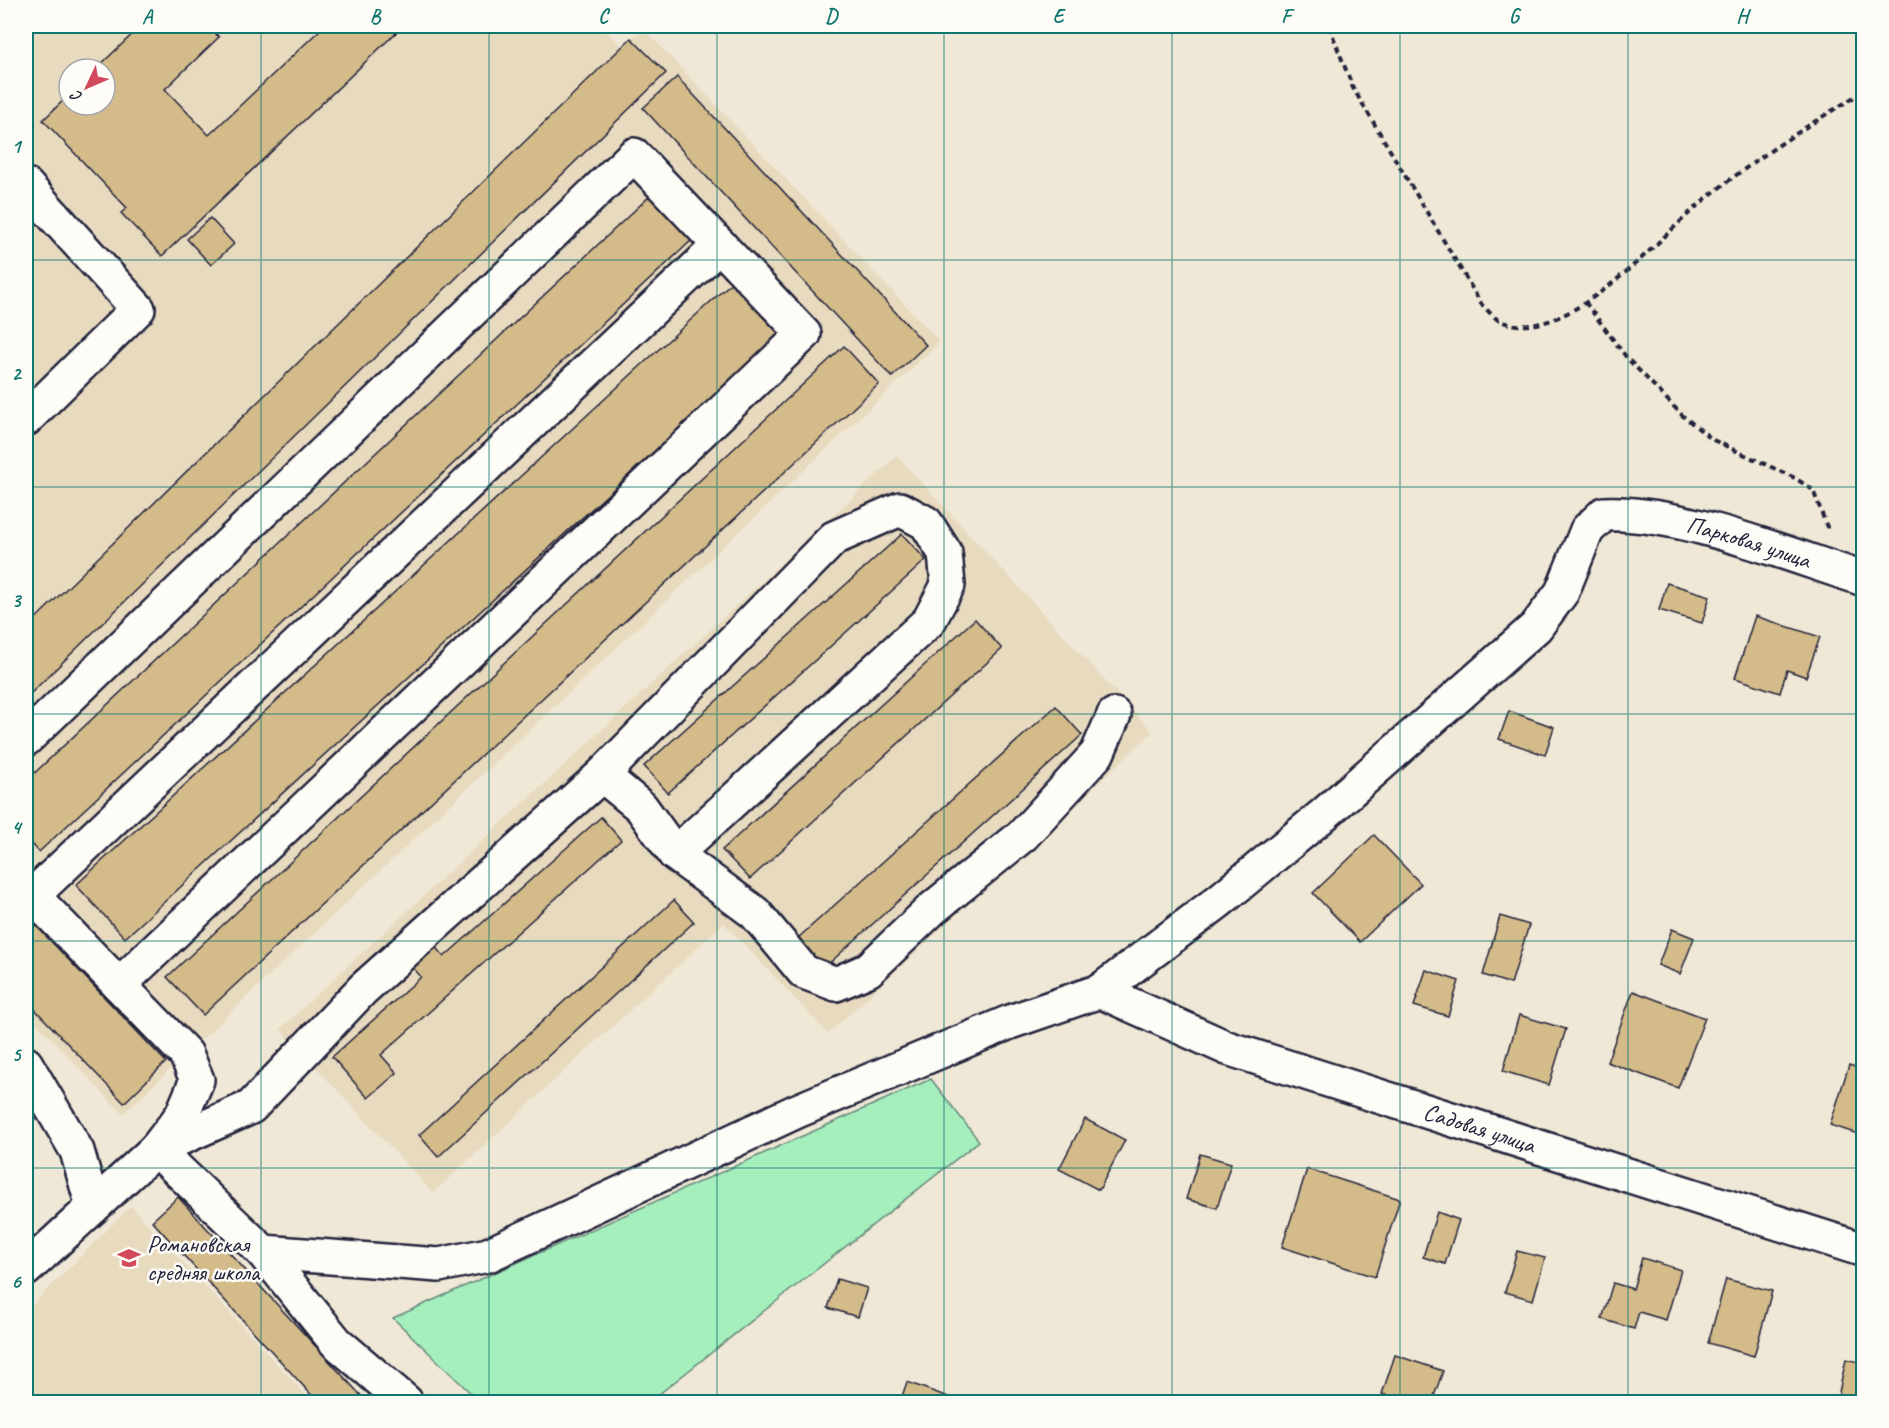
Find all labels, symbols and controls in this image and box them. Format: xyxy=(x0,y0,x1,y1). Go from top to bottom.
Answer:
text: A xyxy=(142,4,154,29)
text: B xyxy=(370,4,382,29)
text: C xyxy=(598,4,610,29)
text: D xyxy=(825,4,839,29)
text: E xyxy=(1053,4,1067,29)
text: F xyxy=(1281,4,1295,29)
text: G xyxy=(1509,4,1522,29)
text: H xyxy=(1736,4,1751,29)
north arrow xyxy=(57,57,117,117)
text: С xyxy=(66,85,87,106)
text: 1 xyxy=(12,134,23,159)
text: 2 xyxy=(12,361,23,386)
street label: Парковая улица xyxy=(1684,509,1816,576)
text: 3 xyxy=(12,588,23,613)
text: 4 xyxy=(12,815,24,840)
text: 5 xyxy=(12,1042,23,1067)
street label: Садовая улица xyxy=(1420,1096,1540,1160)
place label: Романовская средняя школа xyxy=(147,1229,261,1287)
school or university icon: Романовская средняя школа xyxy=(116,1245,142,1271)
text: 6 xyxy=(11,1269,22,1294)

